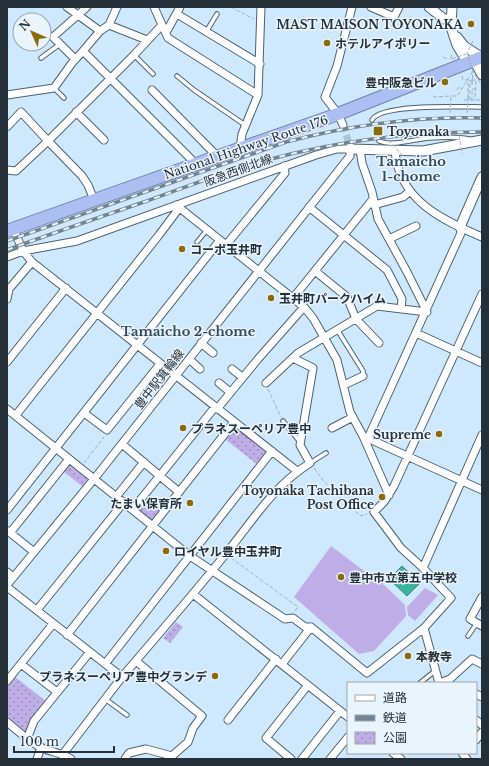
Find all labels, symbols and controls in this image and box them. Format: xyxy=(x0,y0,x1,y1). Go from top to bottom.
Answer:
north arrow xyxy=(12,12,52,52)
text: N xyxy=(16,16,34,34)
place label: MAST MAISON TOYONAKA xyxy=(276,17,464,32)
marker: MAST MAISON TOYONAKA xyxy=(466,19,476,29)
place label: ホテルアイボリー xyxy=(335,36,430,51)
marker: ホテルアイボリー xyxy=(322,38,332,48)
place label: 豊中阪急ビル xyxy=(365,75,437,90)
marker: 豊中阪急ビル xyxy=(440,77,450,87)
street label: National Highway Route 176 xyxy=(162,112,330,182)
place label: Toyonaka xyxy=(387,124,450,139)
marker: Toyonaka xyxy=(372,125,384,137)
street label: 阪急西側北線 xyxy=(202,151,274,189)
district label: Tamaicho 1-chome xyxy=(376,153,446,185)
place label: コーポ玉井町 xyxy=(190,242,262,257)
marker: コーポ玉井町 xyxy=(177,244,187,254)
place label: 玉井町パークハイム xyxy=(279,291,386,306)
marker: 玉井町パークハイム xyxy=(266,293,276,303)
district label: Tamaicho 2-chome xyxy=(121,323,256,340)
street label: 豊中駅箕輪線 xyxy=(131,346,187,412)
place label: プラネスーペリア豊中 xyxy=(191,421,311,436)
marker: プラネスーペリア豊中 xyxy=(178,423,188,433)
place label: Supreme xyxy=(373,427,431,442)
marker: Supreme xyxy=(434,429,444,439)
place label: Toyonaka Tachibana Post Office xyxy=(242,483,374,512)
marker: Toyonaka Tachibana Post Office xyxy=(377,492,387,502)
place label: たまい保育所 xyxy=(110,496,182,511)
marker: たまい保育所 xyxy=(185,498,195,508)
place label: ロイヤル豊中玉井町 xyxy=(174,544,282,559)
marker: ロイヤル豊中玉井町 xyxy=(161,546,171,556)
place label: 豊中市立第五中学校 xyxy=(349,570,457,585)
marker: 豊中市立第五中学校 xyxy=(336,572,346,582)
place label: 本教寺 xyxy=(416,649,452,664)
marker: 本教寺 xyxy=(403,651,413,661)
place label: プラネスーペリア豊中グランデ xyxy=(39,669,208,684)
marker: プラネスーペリア豊中グランデ xyxy=(210,671,220,681)
legend xyxy=(347,682,477,754)
text: 道路 xyxy=(383,690,407,705)
text: 鉄道 xyxy=(383,710,407,725)
scale bar xyxy=(14,728,114,754)
text: 公園 xyxy=(383,730,407,745)
text: 100 m xyxy=(20,734,59,749)

